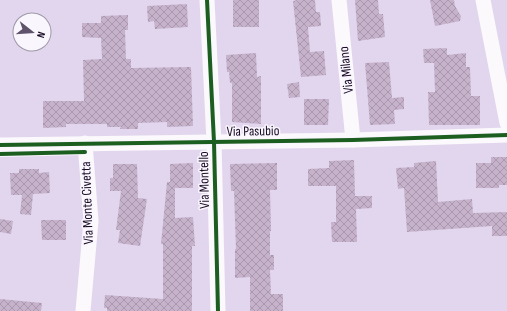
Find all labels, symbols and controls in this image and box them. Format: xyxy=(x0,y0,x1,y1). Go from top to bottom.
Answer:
north arrow xyxy=(12,12,52,52)
text: N xyxy=(34,30,48,40)
street label: Via Milano xyxy=(335,45,357,94)
street label: Via Pasubio xyxy=(226,122,280,140)
street label: Via Montello xyxy=(195,151,213,209)
street label: Via Monte Civetta xyxy=(77,161,97,245)

